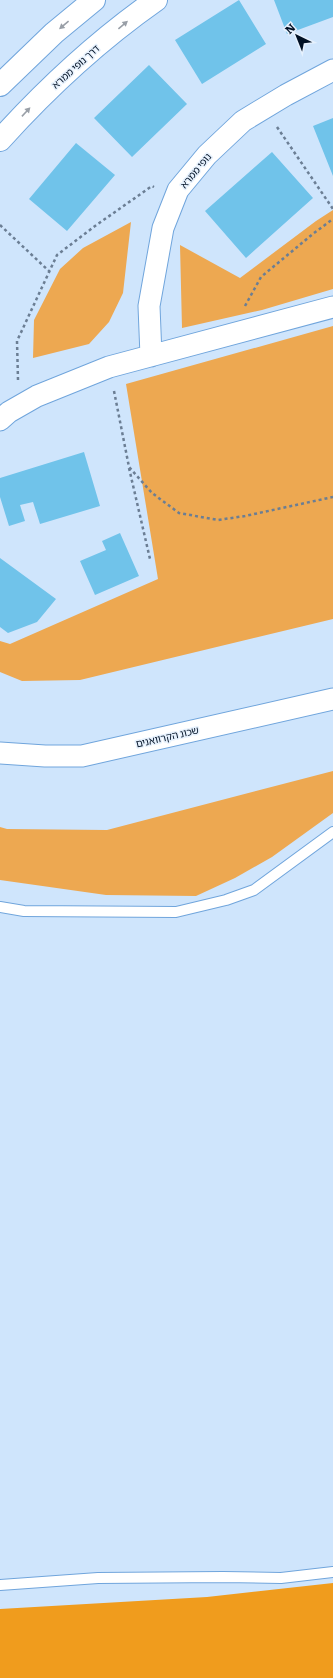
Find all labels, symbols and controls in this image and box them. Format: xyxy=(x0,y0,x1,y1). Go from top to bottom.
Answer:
north arrow xyxy=(277,16,317,56)
text: N xyxy=(281,19,298,37)
one-way arrow xyxy=(117,20,128,29)
one-way arrow xyxy=(59,21,69,29)
street label: דרך נופי ממרא xyxy=(48,40,103,92)
one-way arrow xyxy=(22,107,31,117)
street label: נופי ממרא xyxy=(176,149,214,191)
street label: שכונ הקרוואנים xyxy=(134,721,200,751)

